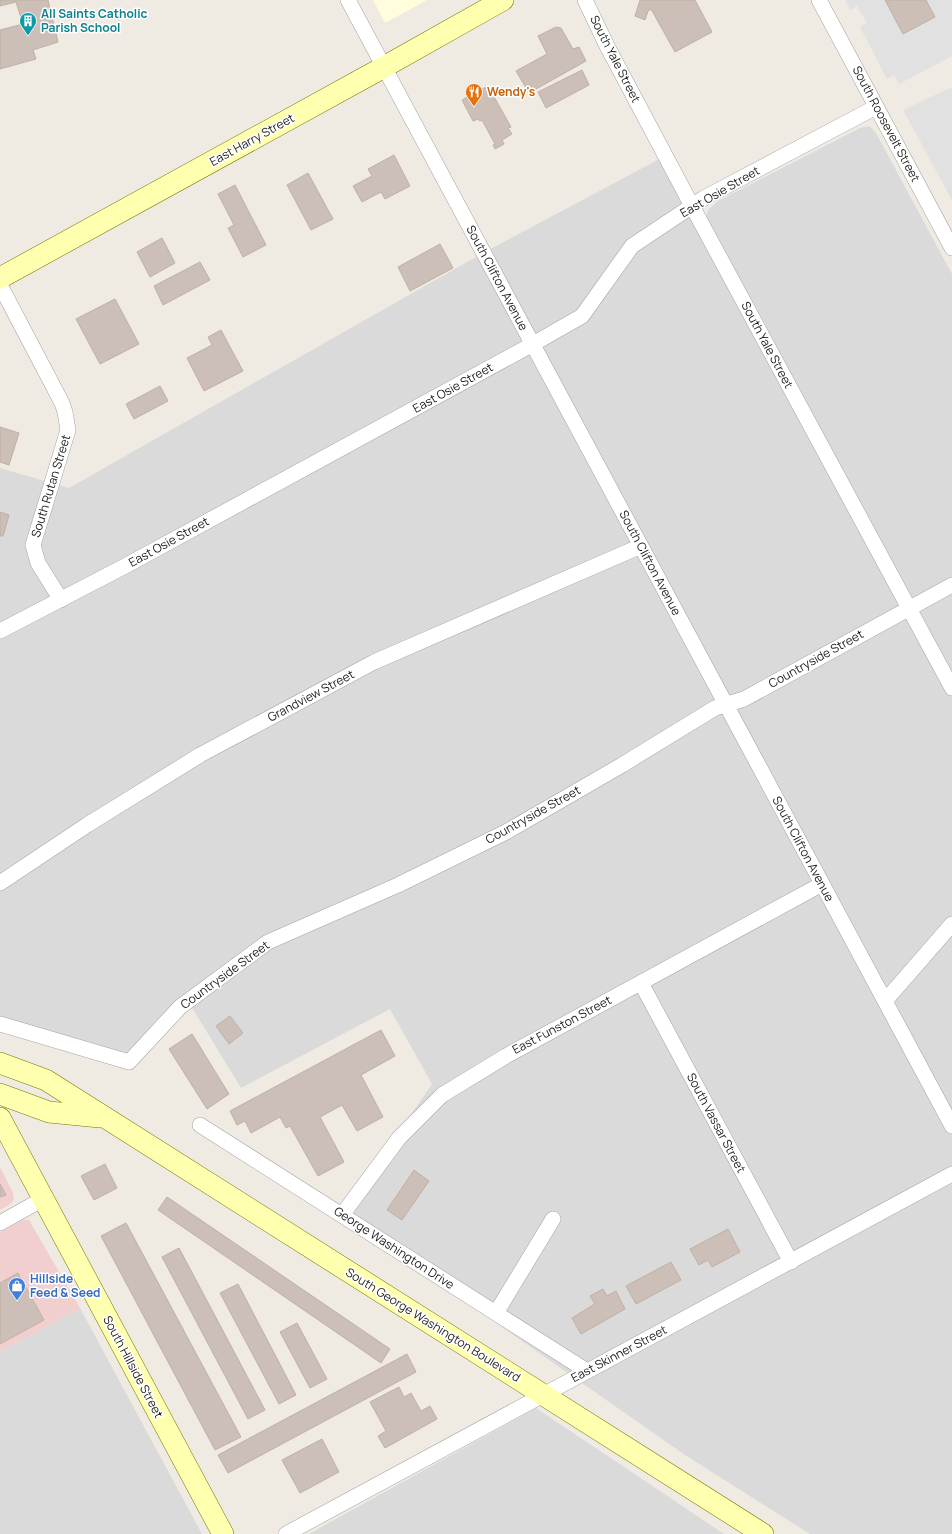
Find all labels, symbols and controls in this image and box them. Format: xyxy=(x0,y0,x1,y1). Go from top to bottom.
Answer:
place label: All Saints Catholic Parish School xyxy=(41,5,148,36)
building icon: All Saints Catholic Parish School xyxy=(18,11,38,36)
street label: South Yale Street xyxy=(586,12,645,105)
street label: South Roosevelt Street xyxy=(849,63,924,185)
restaurant icon: Wendy's xyxy=(464,82,484,107)
place label: Wendy's xyxy=(487,83,536,100)
street label: East Harry Street xyxy=(206,109,297,170)
street label: East Osie Street xyxy=(677,162,763,221)
street label: South Clifton Avenue xyxy=(463,222,532,333)
street label: South Yale Street xyxy=(737,298,798,391)
street label: East Osie Street xyxy=(410,358,496,417)
street label: South Rutan Street xyxy=(27,432,74,539)
street label: South Clifton Avenue xyxy=(616,507,685,618)
street label: East Osie Street xyxy=(126,512,212,571)
street label: Countryside Street xyxy=(765,625,866,692)
street label: Grandview Street xyxy=(264,665,357,726)
street label: Countryside Street xyxy=(482,781,583,848)
street label: South Clifton Avenue xyxy=(769,793,838,904)
street label: Countryside Street xyxy=(177,936,273,1013)
street label: East Funston Street xyxy=(509,991,615,1058)
street label: South Vassar Street xyxy=(683,1070,750,1176)
street label: George Washington Drive xyxy=(331,1202,458,1293)
street label: South George Washington Boulevard xyxy=(343,1264,524,1386)
place label: Hillside Feed & Seed xyxy=(30,1270,101,1301)
shop icon: Hillside Feed & Seed xyxy=(7,1276,27,1301)
street label: South Hillside Street xyxy=(99,1313,168,1421)
street label: East Skinner Street xyxy=(568,1321,670,1386)

